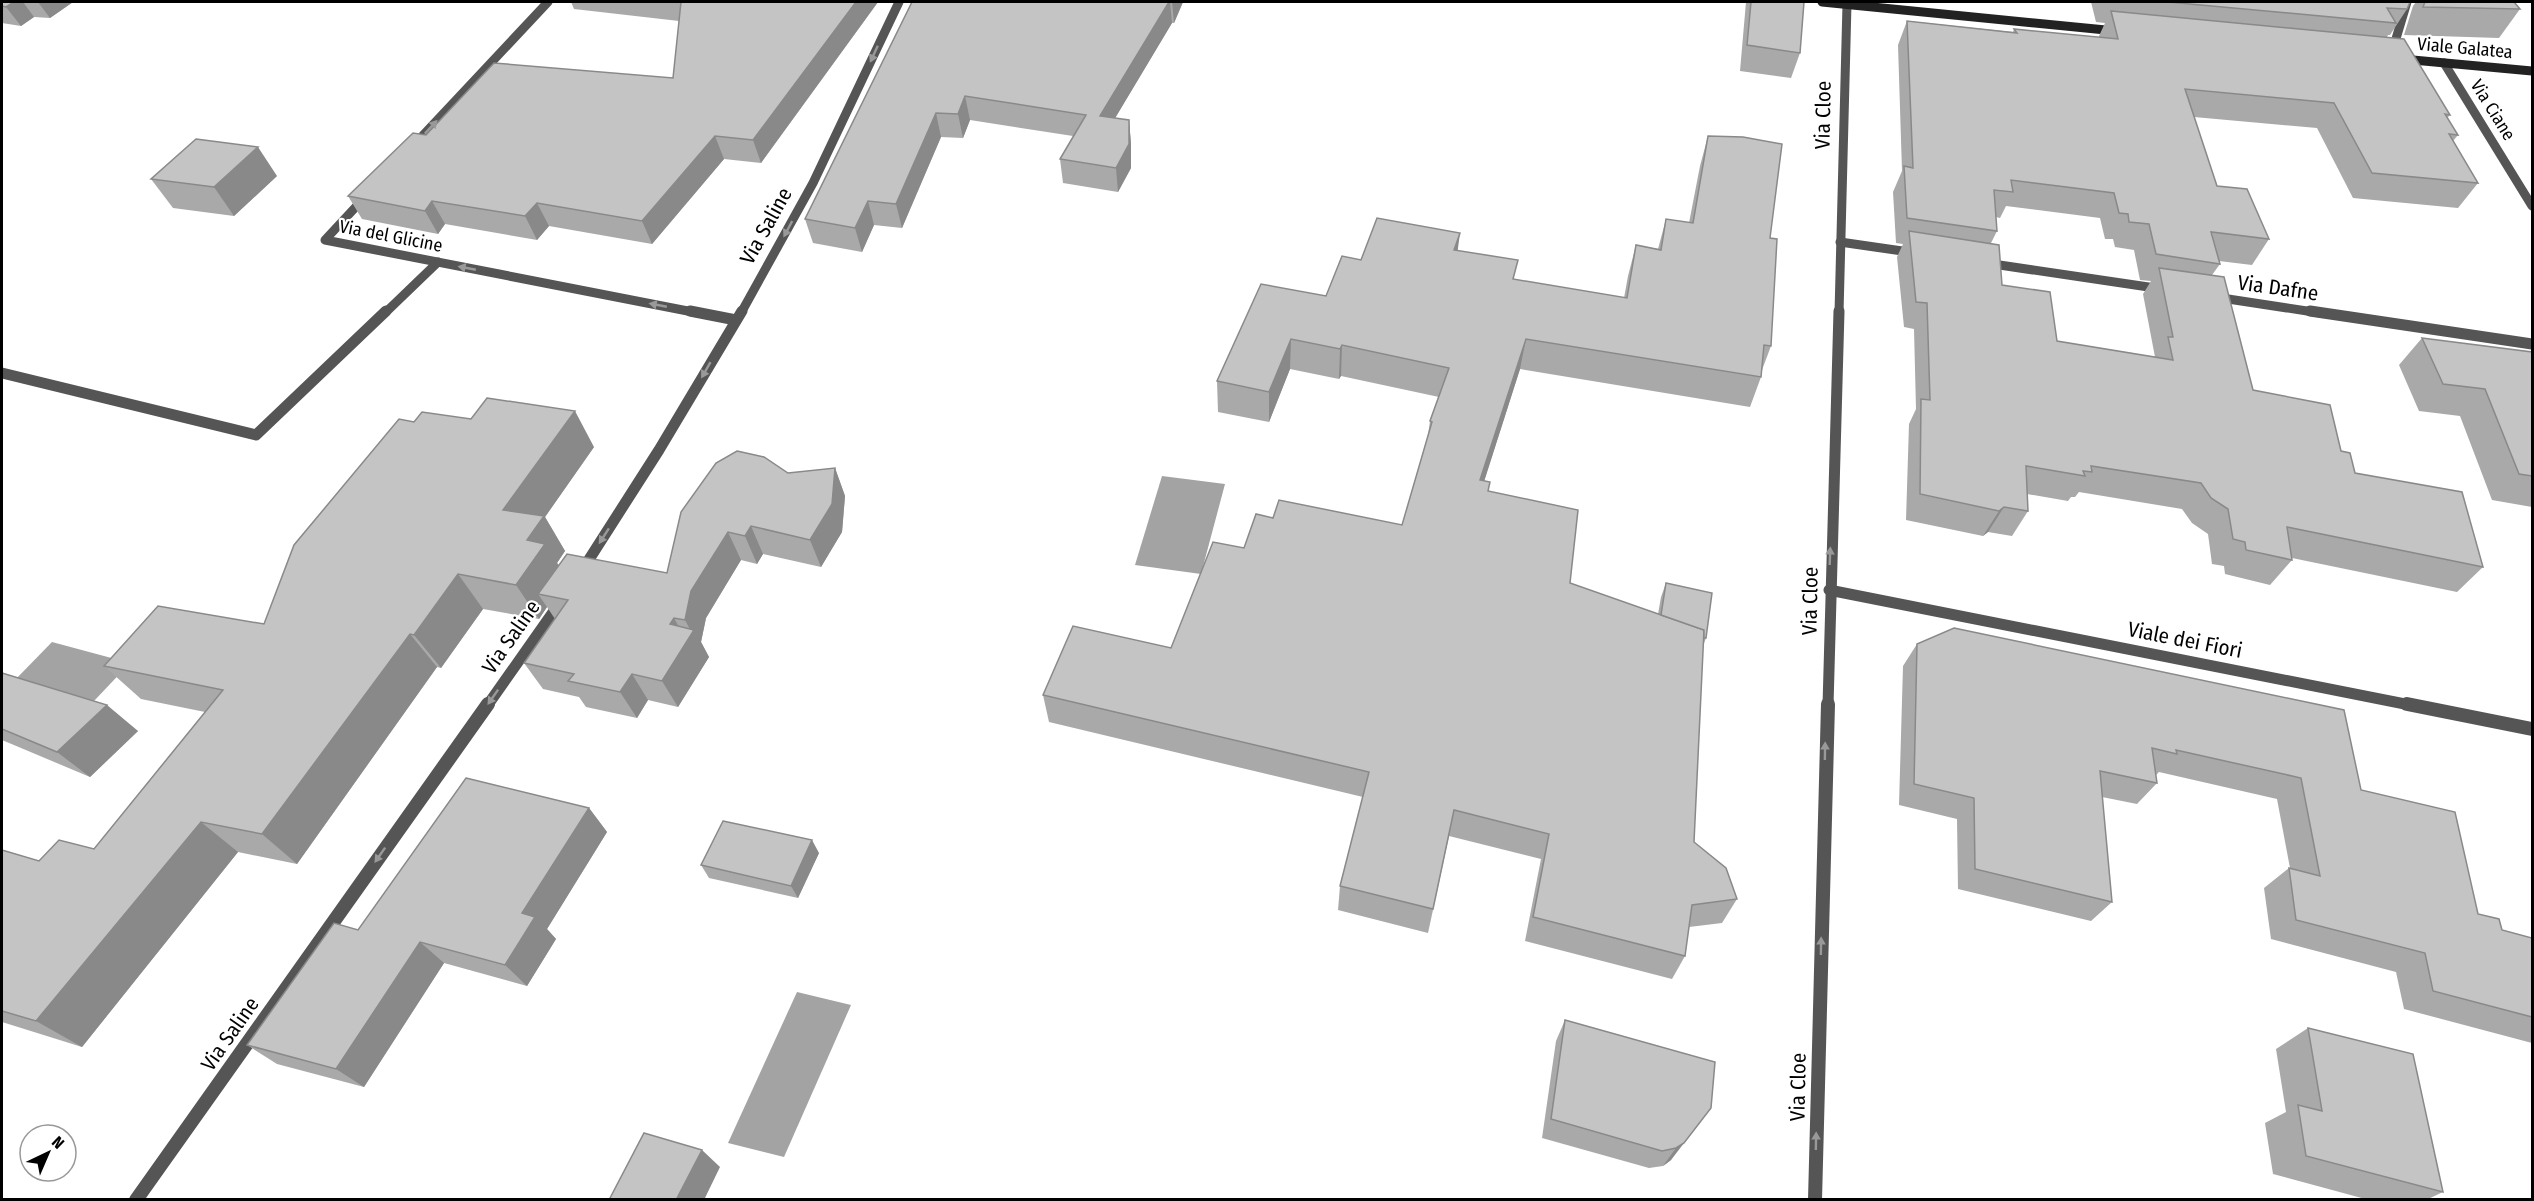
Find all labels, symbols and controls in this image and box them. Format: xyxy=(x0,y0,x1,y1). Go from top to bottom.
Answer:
street label: Viale Galatea xyxy=(2416,33,2514,63)
one-way arrow xyxy=(870,46,879,63)
street label: Via Ciane xyxy=(2466,75,2520,145)
street label: Via Cloe xyxy=(1809,81,1837,149)
one-way arrow xyxy=(423,120,437,134)
street label: Via Saline xyxy=(734,183,798,269)
street label: Via del Glicine xyxy=(338,215,444,257)
one-way arrow xyxy=(783,221,793,238)
one-way arrow xyxy=(457,263,476,272)
street label: Via Dafne xyxy=(2236,269,2320,307)
one-way arrow xyxy=(648,300,667,309)
one-way arrow xyxy=(702,362,712,379)
one-way arrow xyxy=(599,528,610,544)
one-way arrow xyxy=(1826,547,1835,566)
street label: Via Cloe xyxy=(1796,567,1824,635)
street label: Via Saline xyxy=(476,595,546,679)
street label: Viale dei Fiori xyxy=(2126,616,2244,664)
one-way arrow xyxy=(487,688,499,704)
one-way arrow xyxy=(1821,742,1830,761)
one-way arrow xyxy=(374,847,386,863)
one-way arrow xyxy=(1816,937,1826,956)
street label: Via Saline xyxy=(195,992,265,1076)
street label: Via Cloe xyxy=(1784,1053,1812,1121)
north arrow xyxy=(18,1123,78,1183)
text: N xyxy=(48,1132,68,1153)
one-way arrow xyxy=(1811,1132,1821,1151)

